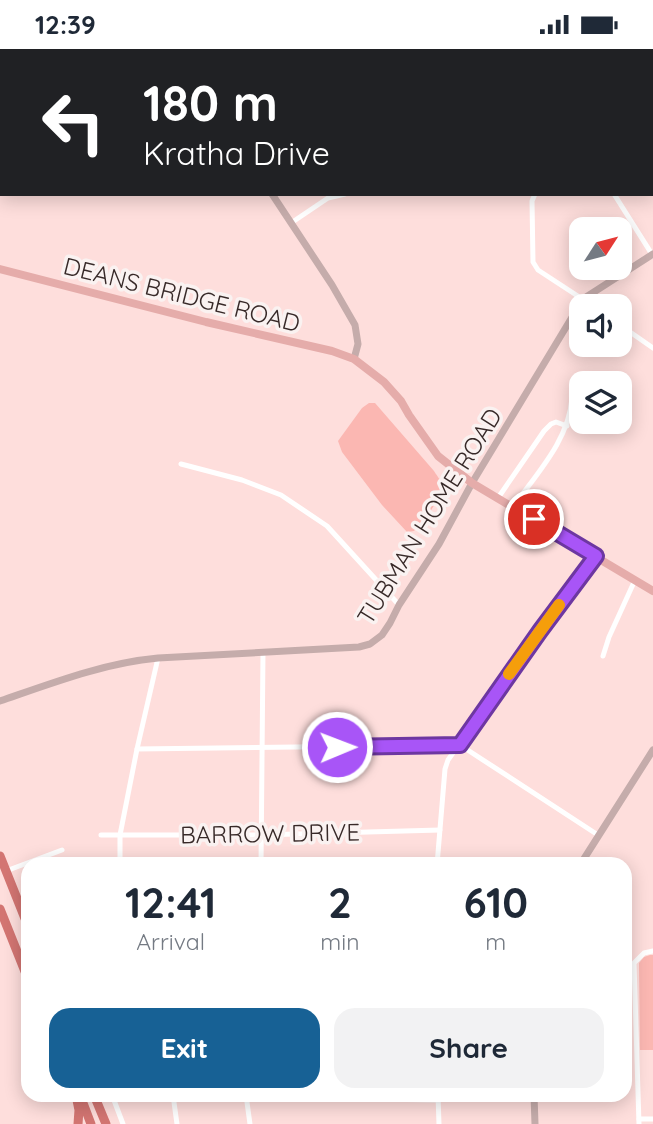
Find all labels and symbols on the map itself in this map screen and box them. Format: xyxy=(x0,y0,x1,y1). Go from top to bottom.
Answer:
north arrow xyxy=(569,217,632,280)
street label: DEANS BRIDGE ROAD xyxy=(61,250,303,338)
street label: TUBMAN HOME ROAD xyxy=(350,402,508,630)
pin xyxy=(504,489,564,549)
position arrow xyxy=(300,710,374,784)
street label: BARROW DRIVE xyxy=(180,816,360,850)

